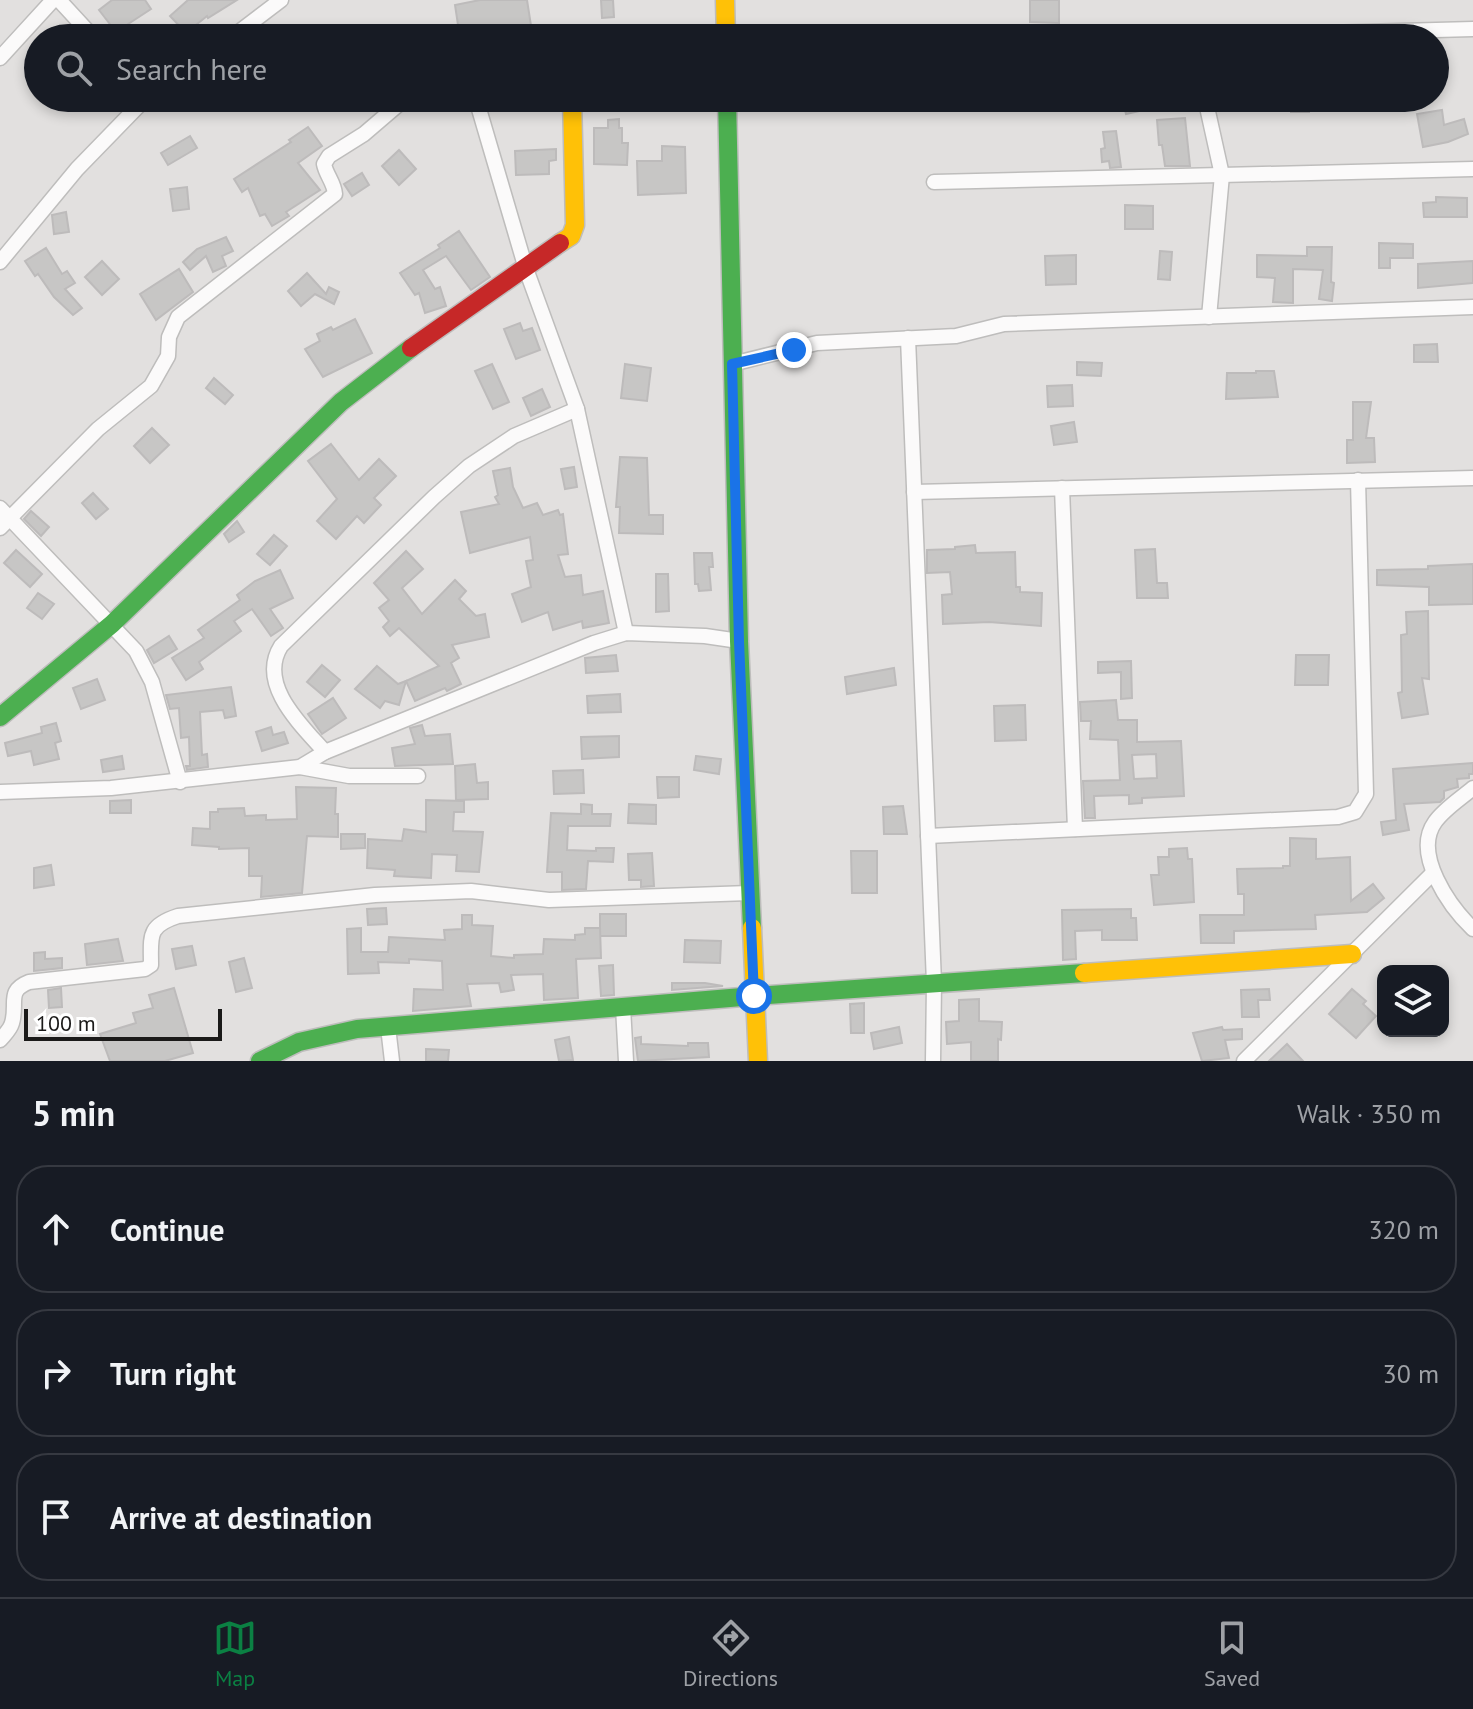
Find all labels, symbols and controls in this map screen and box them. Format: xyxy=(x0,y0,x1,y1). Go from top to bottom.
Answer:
search box xyxy=(24,24,1449,112)
icon: search xyxy=(52,46,96,90)
text: Search here xyxy=(116,49,267,88)
route end xyxy=(776,332,812,368)
map controls xyxy=(1377,965,1449,1037)
button: layers xyxy=(1377,965,1449,1037)
route start xyxy=(736,978,772,1014)
scale bar xyxy=(24,1005,222,1041)
text: 100 m xyxy=(36,1009,96,1037)
text: 5 min xyxy=(32,1091,115,1135)
text: Walk · 350 m xyxy=(1297,1097,1441,1130)
icon: ahead xyxy=(34,1207,78,1251)
text: Continue xyxy=(110,1210,224,1249)
text: 320 m xyxy=(1368,1213,1439,1246)
icon: right xyxy=(34,1351,78,1395)
text: Turn right xyxy=(110,1354,236,1393)
text: 30 m xyxy=(1383,1357,1439,1390)
icon: arrive xyxy=(34,1495,78,1539)
text: Arrive at destination xyxy=(110,1498,372,1537)
tab: Map xyxy=(213,1616,257,1692)
tab: Directions xyxy=(683,1616,778,1692)
tab: Saved xyxy=(1204,1616,1260,1692)

